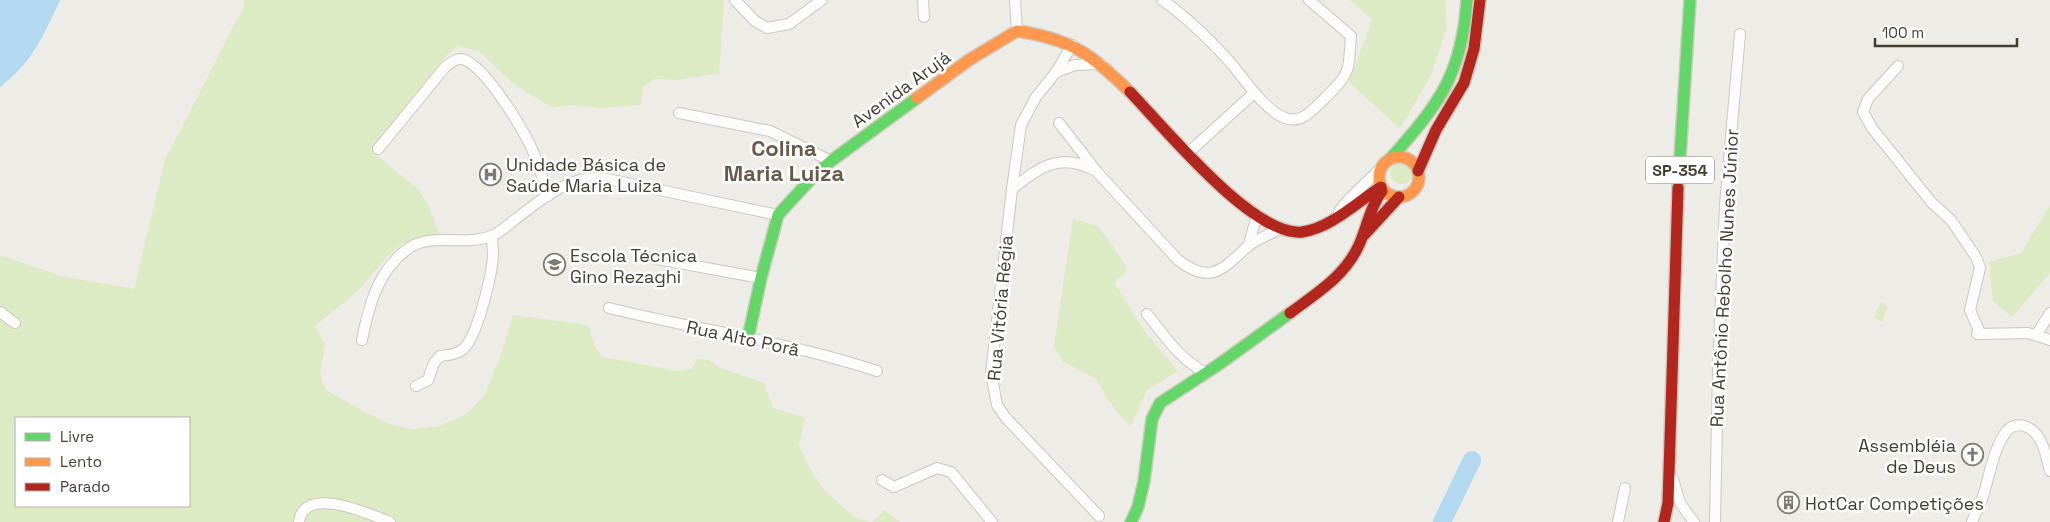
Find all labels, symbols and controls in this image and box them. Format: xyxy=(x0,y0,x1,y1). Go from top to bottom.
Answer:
scale bar xyxy=(1875,15,2018,47)
text: 100 m xyxy=(1882,23,1924,42)
street label: Avenida Arujá xyxy=(847,45,955,133)
street label: Rua Antônio Rebolho Nunes Júnior xyxy=(1705,128,1743,428)
district label: Colina Maria Luiza xyxy=(724,134,844,187)
place label: Unidade Básica de Saúde Maria Luiza xyxy=(506,153,666,197)
road number: SP-354 xyxy=(1646,156,1714,184)
hospital icon: Unidade Básica de Saúde Maria Luiza xyxy=(478,162,502,186)
street label: Rua Vitória Régia xyxy=(982,234,1018,382)
place label: Escola Técnica Gino Rezaghi xyxy=(570,244,697,288)
school or university icon: Escola Técnica Gino Rezaghi xyxy=(542,253,566,277)
street label: Rua Alto Porã xyxy=(684,315,802,361)
legend xyxy=(15,417,190,507)
text: Livre xyxy=(60,427,94,446)
place label: Assembléia de Deus xyxy=(1858,434,1956,478)
church icon: Assembléia de Deus xyxy=(1960,443,1984,467)
text: Lento xyxy=(60,452,102,471)
text: Parado xyxy=(60,477,110,496)
building icon: HotCar Competições xyxy=(1777,491,1801,515)
place label: HotCar Competições xyxy=(1805,492,1984,515)

